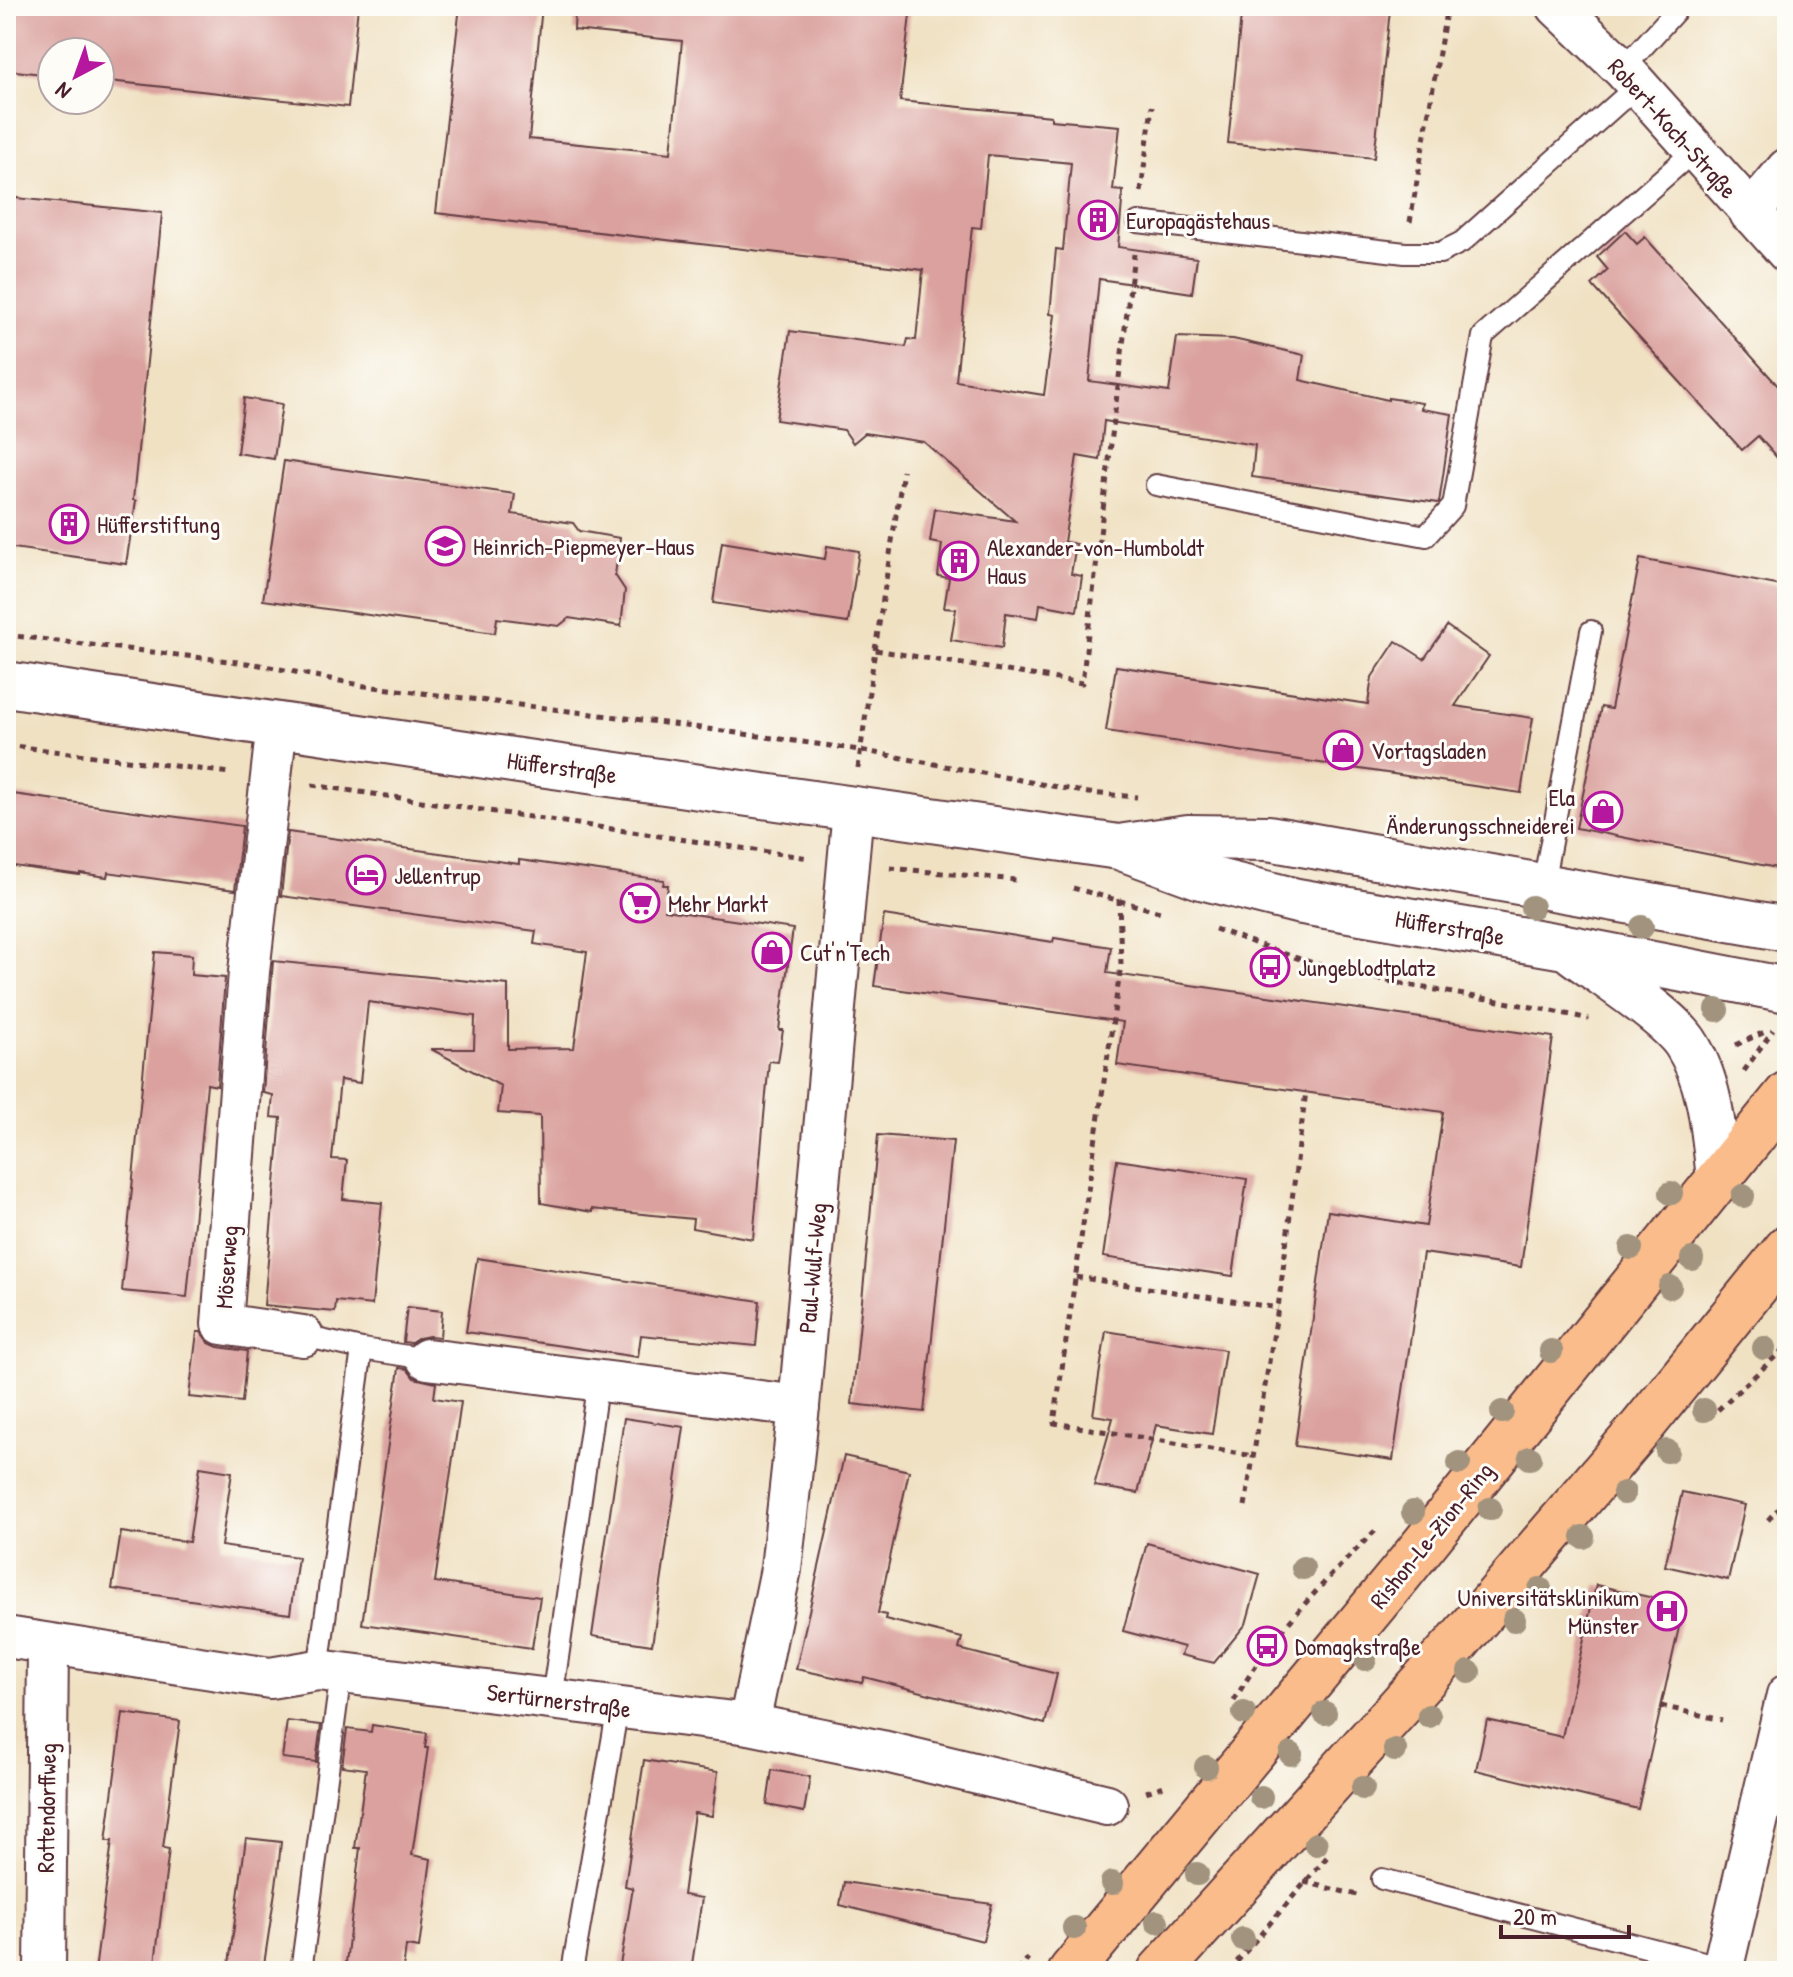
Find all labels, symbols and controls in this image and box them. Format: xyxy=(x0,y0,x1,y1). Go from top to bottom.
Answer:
north arrow xyxy=(36,36,116,116)
street label: Robert-Koch-Straße xyxy=(1601,51,1745,205)
text: N xyxy=(48,76,77,106)
building icon: Europagästehaus xyxy=(1077,199,1119,241)
place label: Europagästehaus xyxy=(1126,204,1270,236)
building icon: Hüfferstiftung xyxy=(48,503,90,545)
place label: Hüfferstiftung xyxy=(97,508,220,540)
school or university icon: Heinrich-Piepmeyer-Haus xyxy=(424,525,466,567)
place label: Heinrich-Piepmeyer-Haus xyxy=(473,530,694,562)
place label: Alexander-von-Humboldt Haus xyxy=(987,531,1205,591)
building icon: Alexander-von-Humboldt Haus xyxy=(938,540,980,582)
shop icon: Vortagsladen xyxy=(1322,729,1364,771)
place label: Vortagsladen xyxy=(1371,734,1487,766)
street label: Hüfferstraße xyxy=(505,743,619,791)
place label: Ela Änderungsschneiderei xyxy=(1386,781,1575,841)
shop icon: Ela Änderungsschneiderei xyxy=(1582,790,1624,832)
hotel icon: Jellentrup xyxy=(345,854,387,896)
place label: Jellentrup xyxy=(394,859,481,891)
supermarket icon: Mehr Markt xyxy=(619,882,661,924)
place label: Mehr Markt xyxy=(668,887,769,919)
street label: Hüfferstraße xyxy=(1393,902,1508,952)
shop icon: Cut'n'Tech xyxy=(751,931,793,973)
place label: Cut'n'Tech xyxy=(800,936,890,968)
bus stop icon: Jungeblodtplatz xyxy=(1249,946,1291,988)
place label: Jungeblodtplatz xyxy=(1298,951,1436,983)
street label: Paul-Wulf-Weg xyxy=(790,1201,834,1335)
street label: Möserweg xyxy=(207,1224,245,1310)
street label: Rishon-Le-Zion-Ring xyxy=(1362,1455,1500,1615)
place label: Universitätsklinikum Münster xyxy=(1458,1581,1639,1641)
hospital icon: Universitätsklinikum Münster xyxy=(1646,1590,1688,1632)
bus stop icon: Domagkstraße xyxy=(1246,1625,1288,1667)
place label: Domagkstraße xyxy=(1295,1630,1421,1662)
street label: Sertürnerstraße xyxy=(485,1675,633,1725)
street label: Rottendorffweg xyxy=(29,1743,63,1873)
scale bar xyxy=(1501,1889,1629,1939)
text: 20 m xyxy=(1513,1900,1557,1932)

